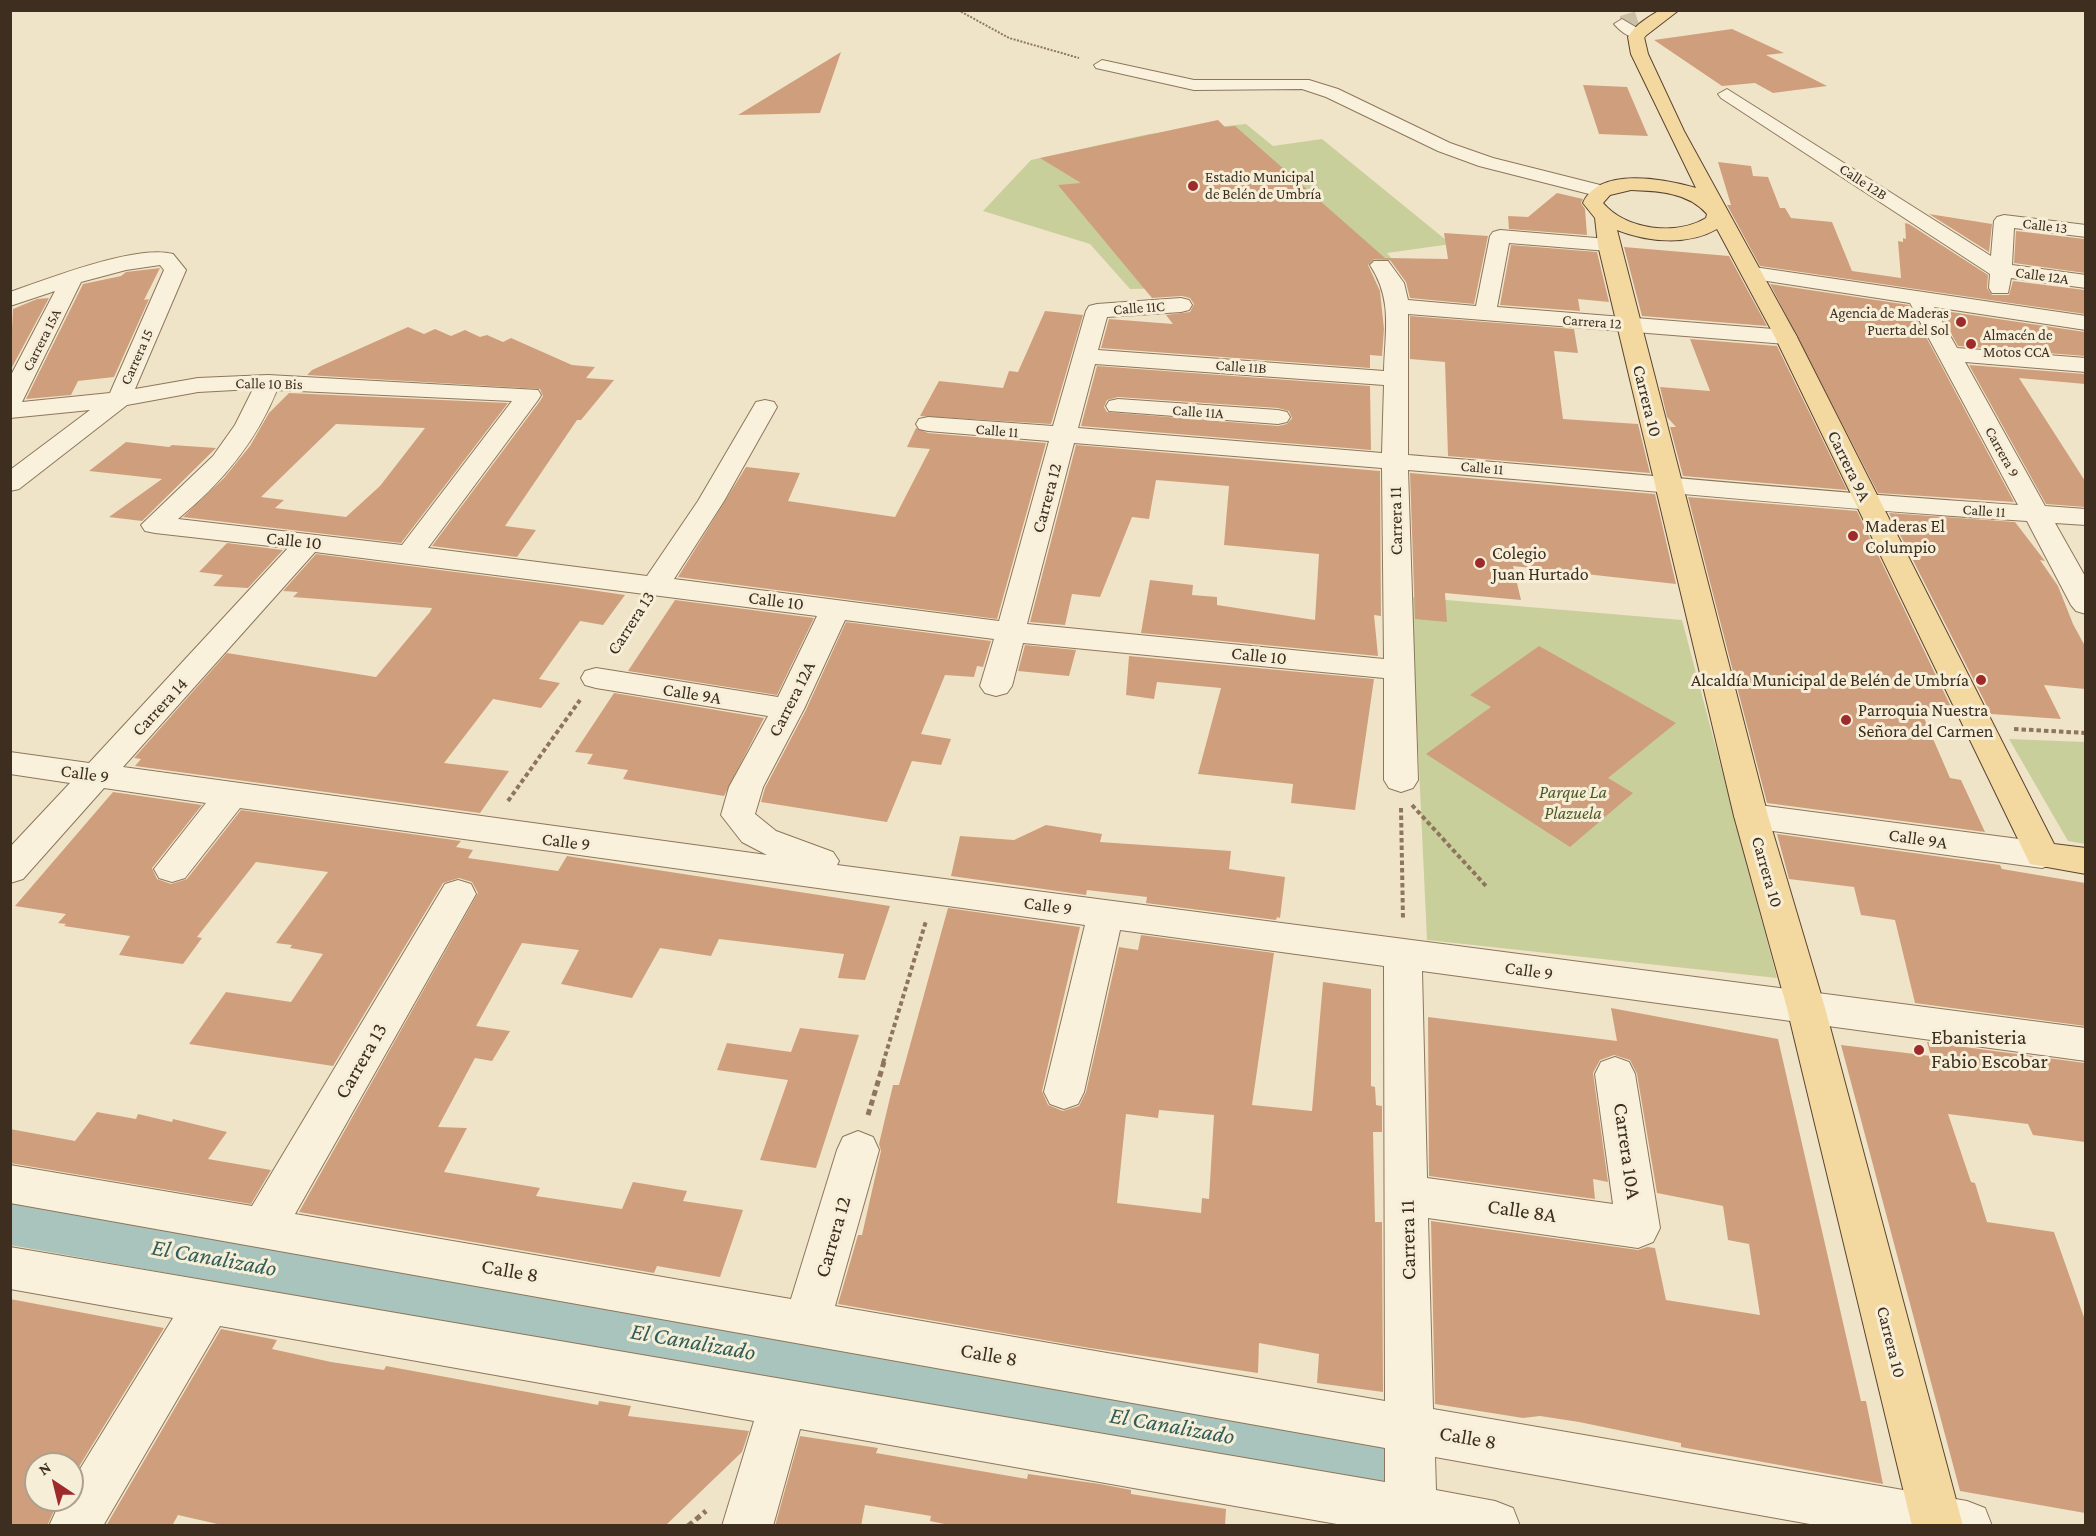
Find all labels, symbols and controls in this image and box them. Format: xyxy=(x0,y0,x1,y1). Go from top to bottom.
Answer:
street label: Calle 12B xyxy=(1836,160,1890,204)
place label: Estadio Municipal de Belén de Umbría xyxy=(1205,168,1321,203)
marker: Estadio Municipal de Belén de Umbría xyxy=(1186,179,1200,193)
street label: Calle 13 xyxy=(2022,214,2068,238)
street label: Calle 12A xyxy=(2014,263,2070,289)
street label: Calle 11C xyxy=(1113,297,1165,319)
place label: Agencia de Maderas Puerta del Sol xyxy=(1830,304,1949,339)
street label: Carrera 15A xyxy=(19,306,65,374)
street label: Carrera 12 xyxy=(1562,311,1622,333)
marker: Agencia de Maderas Puerta del Sol xyxy=(1954,315,1968,329)
street label: Carrera 15 xyxy=(117,326,157,388)
place label: Almacén de Motos CCA xyxy=(1983,326,2053,361)
marker: Almacén de Motos CCA xyxy=(1964,337,1978,351)
street label: Calle 11B xyxy=(1215,356,1267,378)
street label: Carrera 10 xyxy=(1628,363,1666,439)
street label: Calle 10 Bis xyxy=(235,374,303,394)
street label: Calle 11A xyxy=(1172,401,1224,423)
street label: Calle 11 xyxy=(975,420,1019,442)
street label: Carrera 9 xyxy=(1981,424,2023,480)
street label: Carrera 9A xyxy=(1823,427,1875,505)
street label: Calle 11 xyxy=(1460,457,1504,479)
street label: Carrera 12 xyxy=(1027,461,1067,535)
street label: Carrera 11 xyxy=(1385,486,1407,556)
street label: Calle 11 xyxy=(1962,501,2006,521)
place label: Maderas El Columpio xyxy=(1865,515,1945,558)
street label: Calle 10 xyxy=(265,527,323,555)
marker: Maderas El Columpio xyxy=(1846,529,1860,543)
place label: Colegio Juan Hurtado xyxy=(1492,542,1589,584)
marker: Colegio Juan Hurtado xyxy=(1473,556,1487,570)
street label: Carrera 13 xyxy=(602,587,660,659)
street label: Calle 10 xyxy=(747,587,805,615)
street label: Calle 10 xyxy=(1230,642,1288,670)
street label: Carrera 12A xyxy=(764,658,820,740)
place label: Alcaldía Municipal de Belén de Umbría xyxy=(1691,669,1969,691)
street label: Carrera 14 xyxy=(128,673,192,741)
marker: Alcaldía Municipal de Belén de Umbría xyxy=(1974,673,1988,687)
street label: Calle 9A xyxy=(661,679,723,709)
place label: Parroquia Nuestra Señora del Carmen xyxy=(1858,699,1993,742)
marker: Parroquia Nuestra Señora del Carmen xyxy=(1839,713,1853,727)
street label: Calle 9 xyxy=(59,760,111,788)
park label: Parque La Plazuela xyxy=(1539,781,1607,824)
street label: Calle 9A xyxy=(1887,824,1949,854)
street label: Calle 9 xyxy=(540,828,592,856)
street label: Carrera 10 xyxy=(1747,834,1787,910)
street label: Calle 9 xyxy=(1022,892,1074,920)
street label: Calle 9 xyxy=(1503,957,1555,985)
street label: Carrera 13 xyxy=(329,1019,393,1103)
place label: Ebanisteria Fabio Escobar xyxy=(1931,1025,2048,1075)
marker: Ebanisteria Fabio Escobar xyxy=(1912,1043,1926,1057)
street label: Carrera 10A xyxy=(1608,1101,1646,1201)
street label: Carrera 12 xyxy=(809,1193,857,1281)
street label: Calle 8A xyxy=(1486,1194,1558,1228)
street label: Carrera 11 xyxy=(1395,1200,1421,1280)
water label: El Canalizado xyxy=(149,1233,279,1283)
street label: Calle 8 xyxy=(479,1254,541,1288)
street label: Carrera 10 xyxy=(1872,1304,1910,1380)
water label: El Canalizado xyxy=(628,1317,758,1367)
street label: Calle 8 xyxy=(958,1338,1020,1372)
water label: El Canalizado xyxy=(1107,1401,1237,1451)
street label: Calle 8 xyxy=(1437,1421,1499,1455)
north arrow xyxy=(24,1452,84,1512)
text: N xyxy=(35,1458,54,1479)

